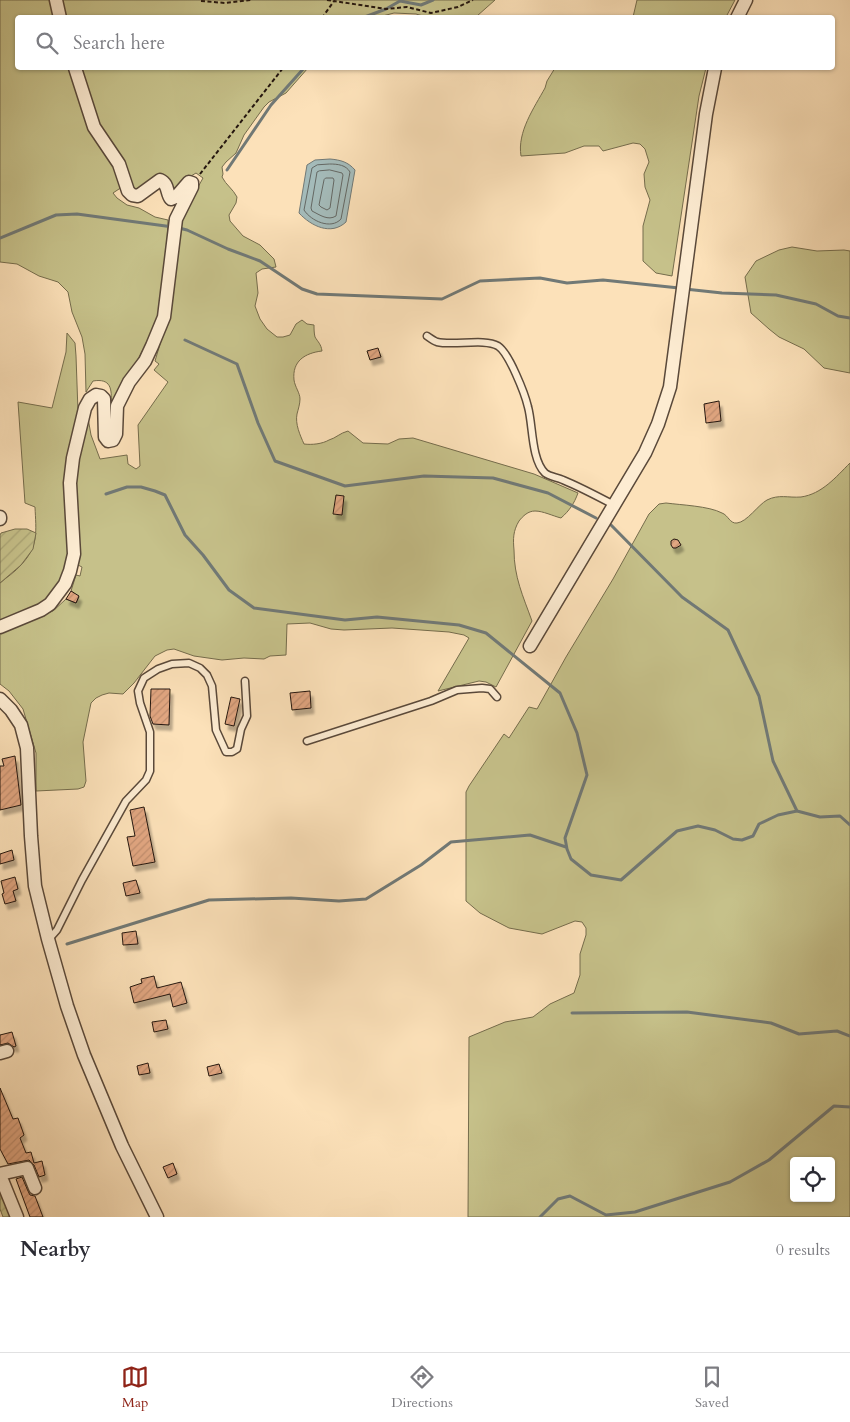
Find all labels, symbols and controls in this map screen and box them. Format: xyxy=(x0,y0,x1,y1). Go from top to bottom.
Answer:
search box xyxy=(15,15,835,70)
icon: search xyxy=(33,29,61,57)
text: Search here xyxy=(73,30,165,56)
map controls xyxy=(790,1157,835,1202)
button: locate xyxy=(790,1157,835,1202)
text: Nearby xyxy=(20,1235,91,1264)
text: 0 results xyxy=(776,1239,830,1261)
tab: Map xyxy=(121,1363,149,1412)
tab: Directions xyxy=(391,1363,453,1412)
tab: Saved xyxy=(695,1363,729,1412)

